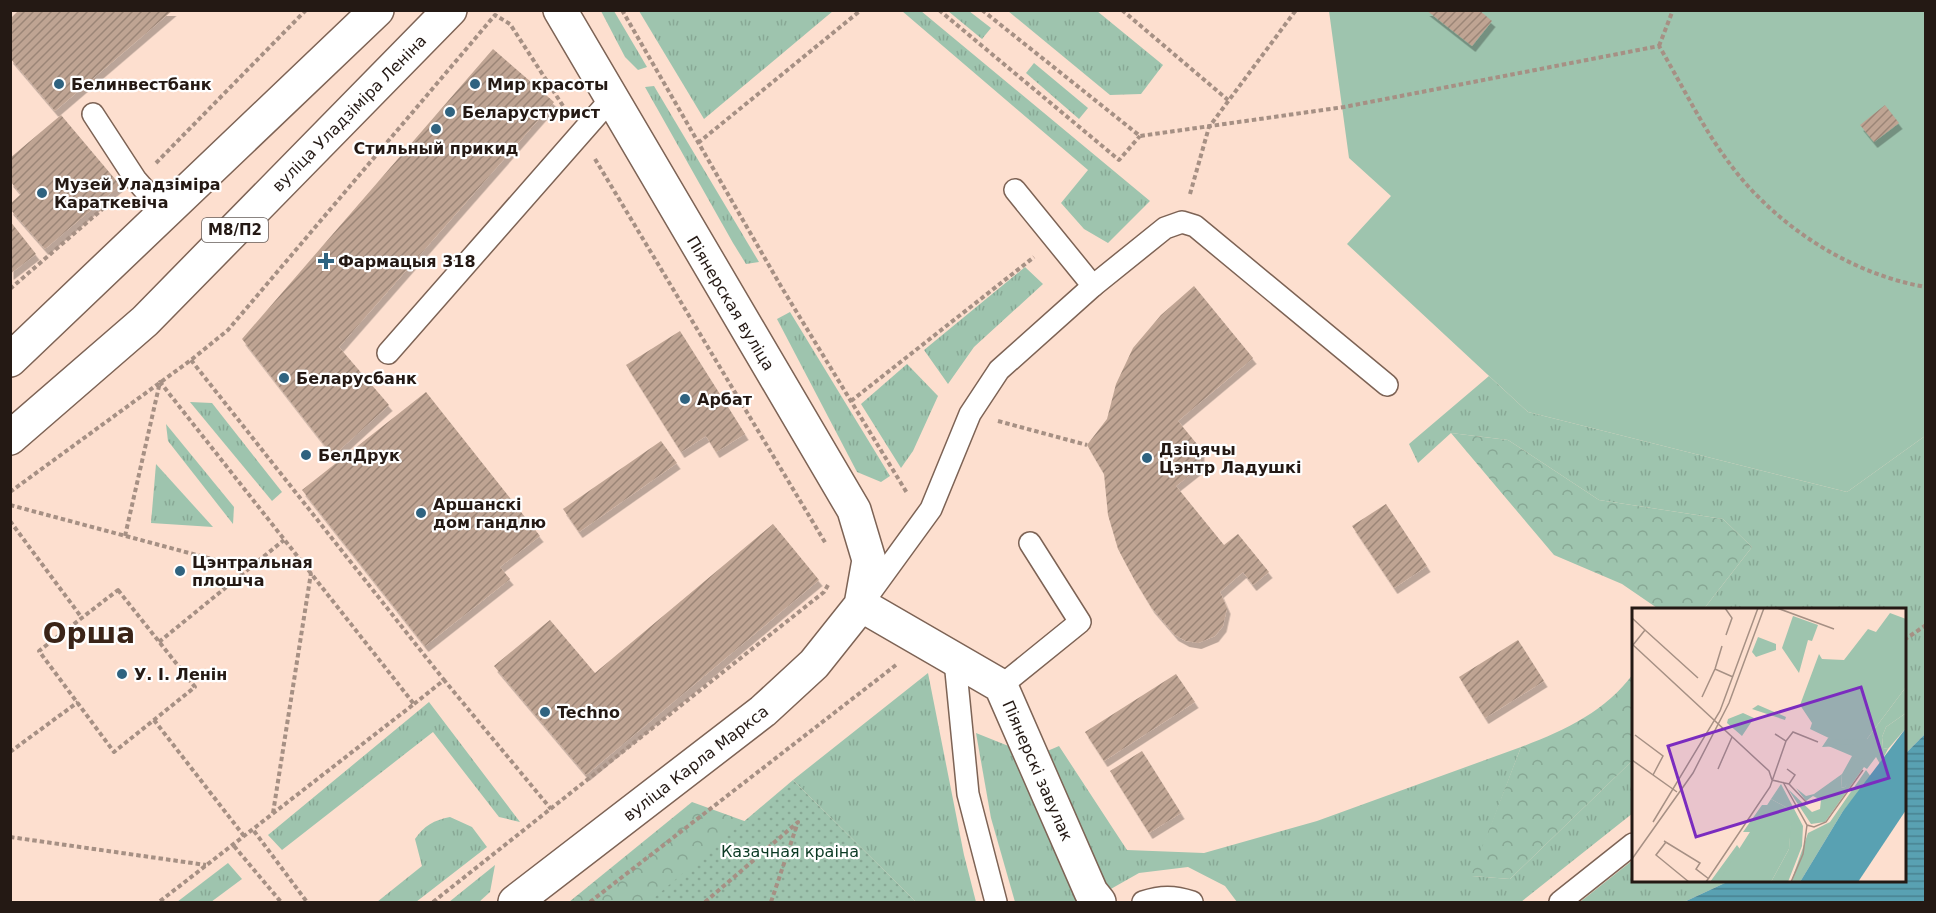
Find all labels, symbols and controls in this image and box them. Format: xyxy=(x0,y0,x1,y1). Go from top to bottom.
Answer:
street label: вуліца Уладзіміра Леніна xyxy=(268,31,430,196)
place label: Белинвестбанк xyxy=(71,75,212,94)
place label: Мир красоты xyxy=(487,75,608,94)
marker: Белинвестбанк xyxy=(52,77,66,91)
marker: Мир красоты xyxy=(468,77,482,91)
place label: Беларустурист xyxy=(462,103,601,122)
marker: Беларустурист xyxy=(443,105,457,119)
marker: Стильный прикид xyxy=(429,122,443,136)
place label: Стильный прикид xyxy=(353,139,519,158)
place label: Музей Уладзіміра Караткевіча xyxy=(54,175,221,212)
marker: Музей Уладзіміра Караткевіча xyxy=(35,186,49,200)
road number: М8/П2 xyxy=(202,218,268,242)
street label: Піянерская вуліца xyxy=(683,232,778,374)
place label: Фармацыя 318 xyxy=(338,252,476,271)
marker: Фармацыя 318 xyxy=(319,254,333,268)
place label: Беларусбанк xyxy=(296,369,417,388)
marker: Беларусбанк xyxy=(277,371,291,385)
place label: Арбат xyxy=(697,390,753,409)
marker: Арбат xyxy=(678,392,692,406)
place label: Дзіцячы Цэнтр Ладушкі xyxy=(1159,440,1301,477)
place label: БелДрук xyxy=(318,446,400,465)
marker: БелДрук xyxy=(299,448,313,462)
marker: Дзіцячы Цэнтр Ладушкі xyxy=(1140,451,1154,465)
place label: Аршанскі дом гандлю xyxy=(433,495,546,532)
marker: Аршанскі дом гандлю xyxy=(414,506,428,520)
place label: Цэнтральная плошча xyxy=(192,553,313,590)
marker: Цэнтральная плошча xyxy=(173,564,187,578)
inset map xyxy=(1632,608,1906,883)
district label: Орша xyxy=(43,617,135,650)
place label: У. І. Ленін xyxy=(134,665,227,684)
marker: У. І. Ленін xyxy=(115,667,129,681)
street label: Піянерскі завулак xyxy=(998,698,1077,844)
street label: вуліца Карла Маркса xyxy=(620,701,772,825)
place label: Techno xyxy=(557,703,620,722)
marker: Techno xyxy=(538,705,552,719)
park label: Казачная краіна xyxy=(721,842,859,861)

